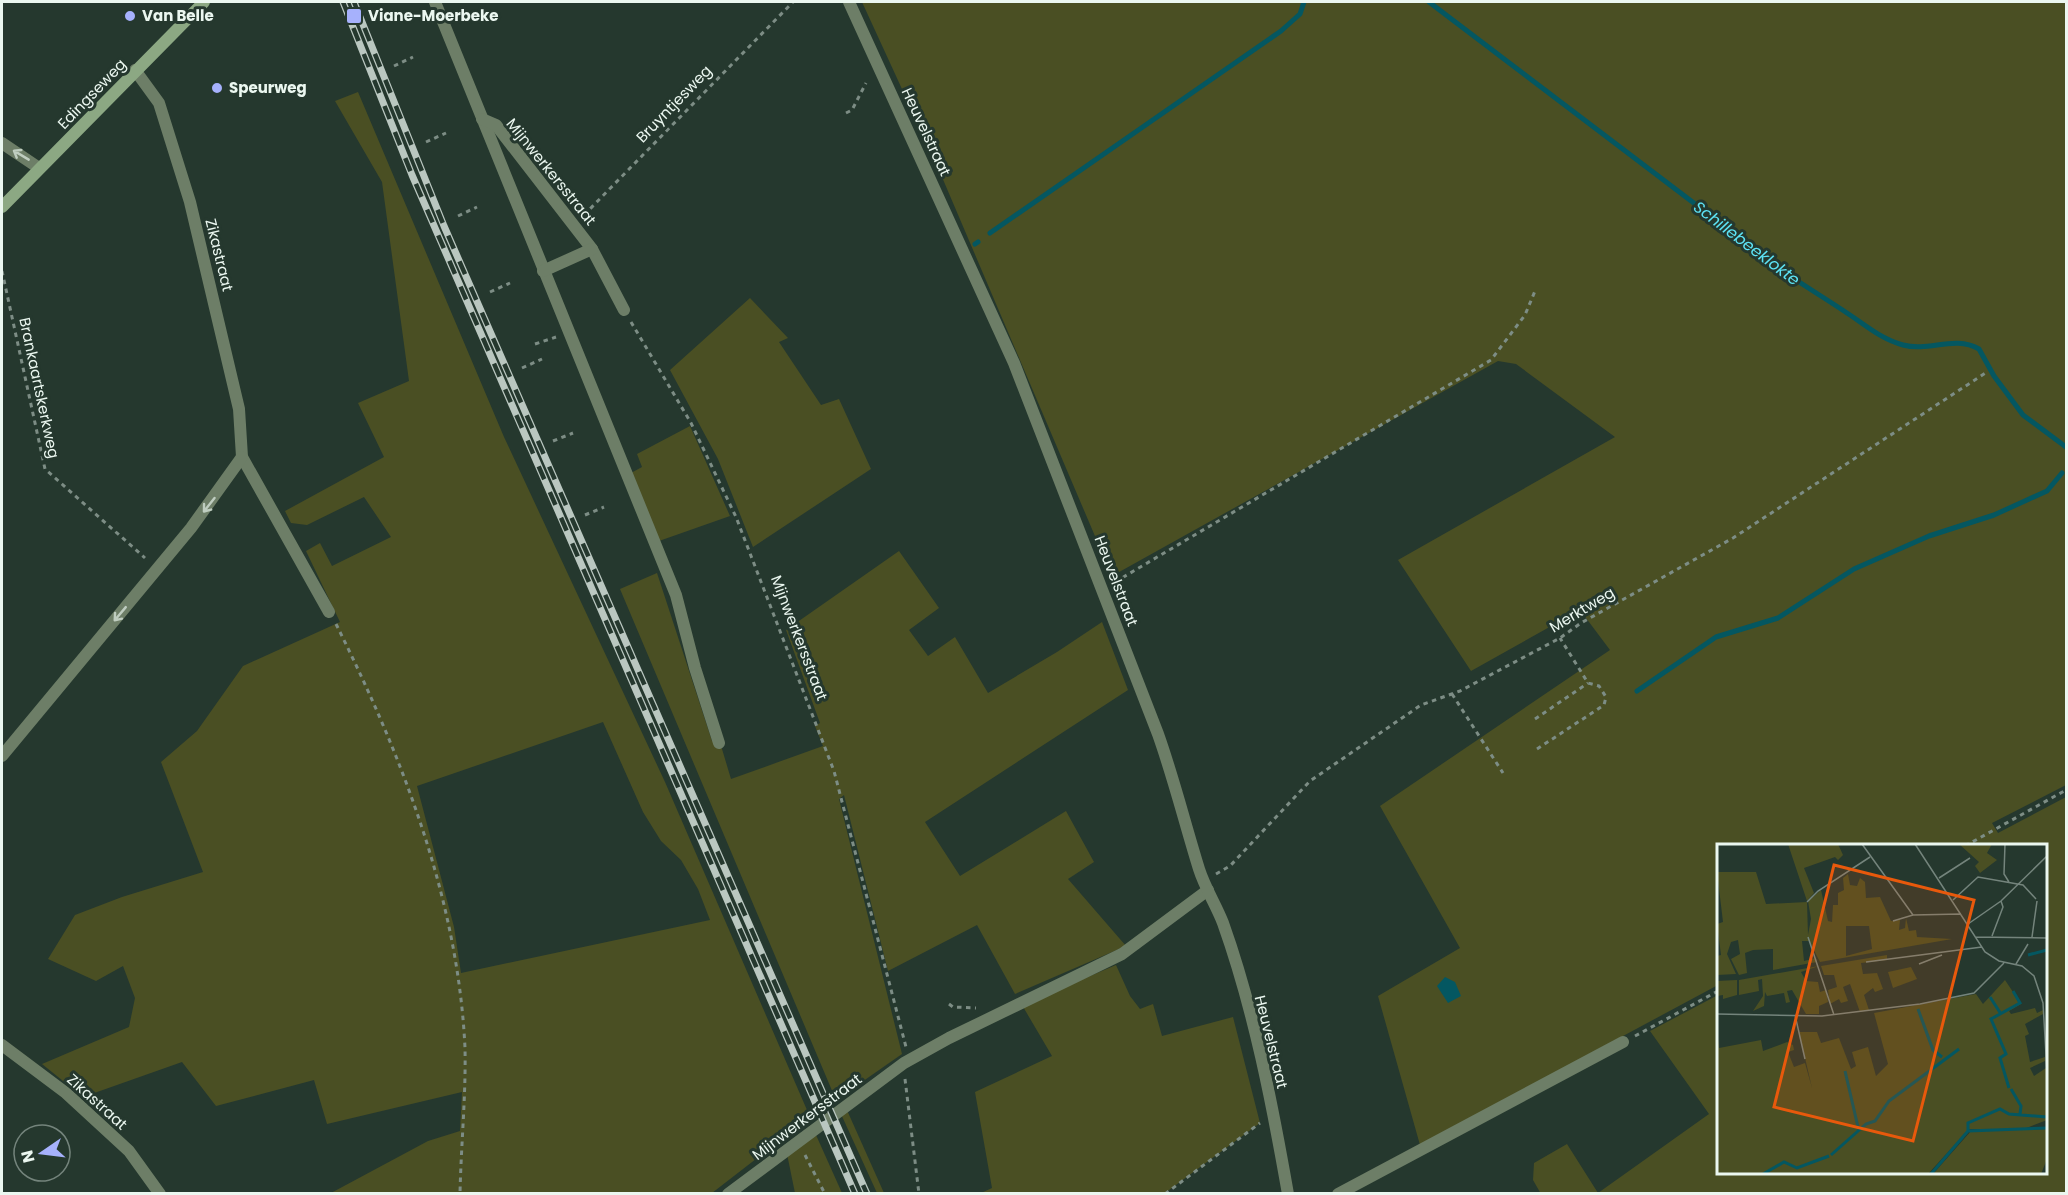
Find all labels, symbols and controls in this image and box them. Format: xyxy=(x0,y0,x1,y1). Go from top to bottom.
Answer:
place label: Van Belle xyxy=(142,5,214,26)
place label: Viane-Moerbeke xyxy=(368,5,499,26)
marker: Viane-Moerbeke xyxy=(345,7,363,25)
marker: Van Belle xyxy=(123,9,137,23)
street label: Edingseweg xyxy=(53,54,131,133)
street label: Bruyntjesweg xyxy=(631,60,716,147)
place label: Speurweg xyxy=(229,77,307,98)
marker: Speurweg xyxy=(210,81,224,95)
street label: Heuvelstraat xyxy=(897,84,956,179)
street label: Mijnwerkersstraat xyxy=(502,114,601,230)
one-way arrow xyxy=(13,148,30,160)
water label: Schillebeeklokte xyxy=(1689,196,1805,291)
street label: Zikastraat xyxy=(200,216,239,293)
street label: Brankaartskerkweg xyxy=(14,316,65,460)
one-way arrow xyxy=(203,497,215,513)
street label: Heuvelstraat xyxy=(1090,533,1143,629)
street label: Mijnwerkersstraat xyxy=(766,572,833,703)
street label: Merktweg xyxy=(1545,582,1618,637)
one-way arrow xyxy=(113,606,126,622)
inset map xyxy=(1717,844,2047,1174)
street label: Heuvelstraat xyxy=(1250,993,1293,1091)
street label: Mijnwerkersstraat xyxy=(748,1068,866,1165)
street label: Zikastraat xyxy=(63,1069,132,1134)
north arrow xyxy=(12,1123,72,1183)
text: N xyxy=(15,1148,41,1165)

